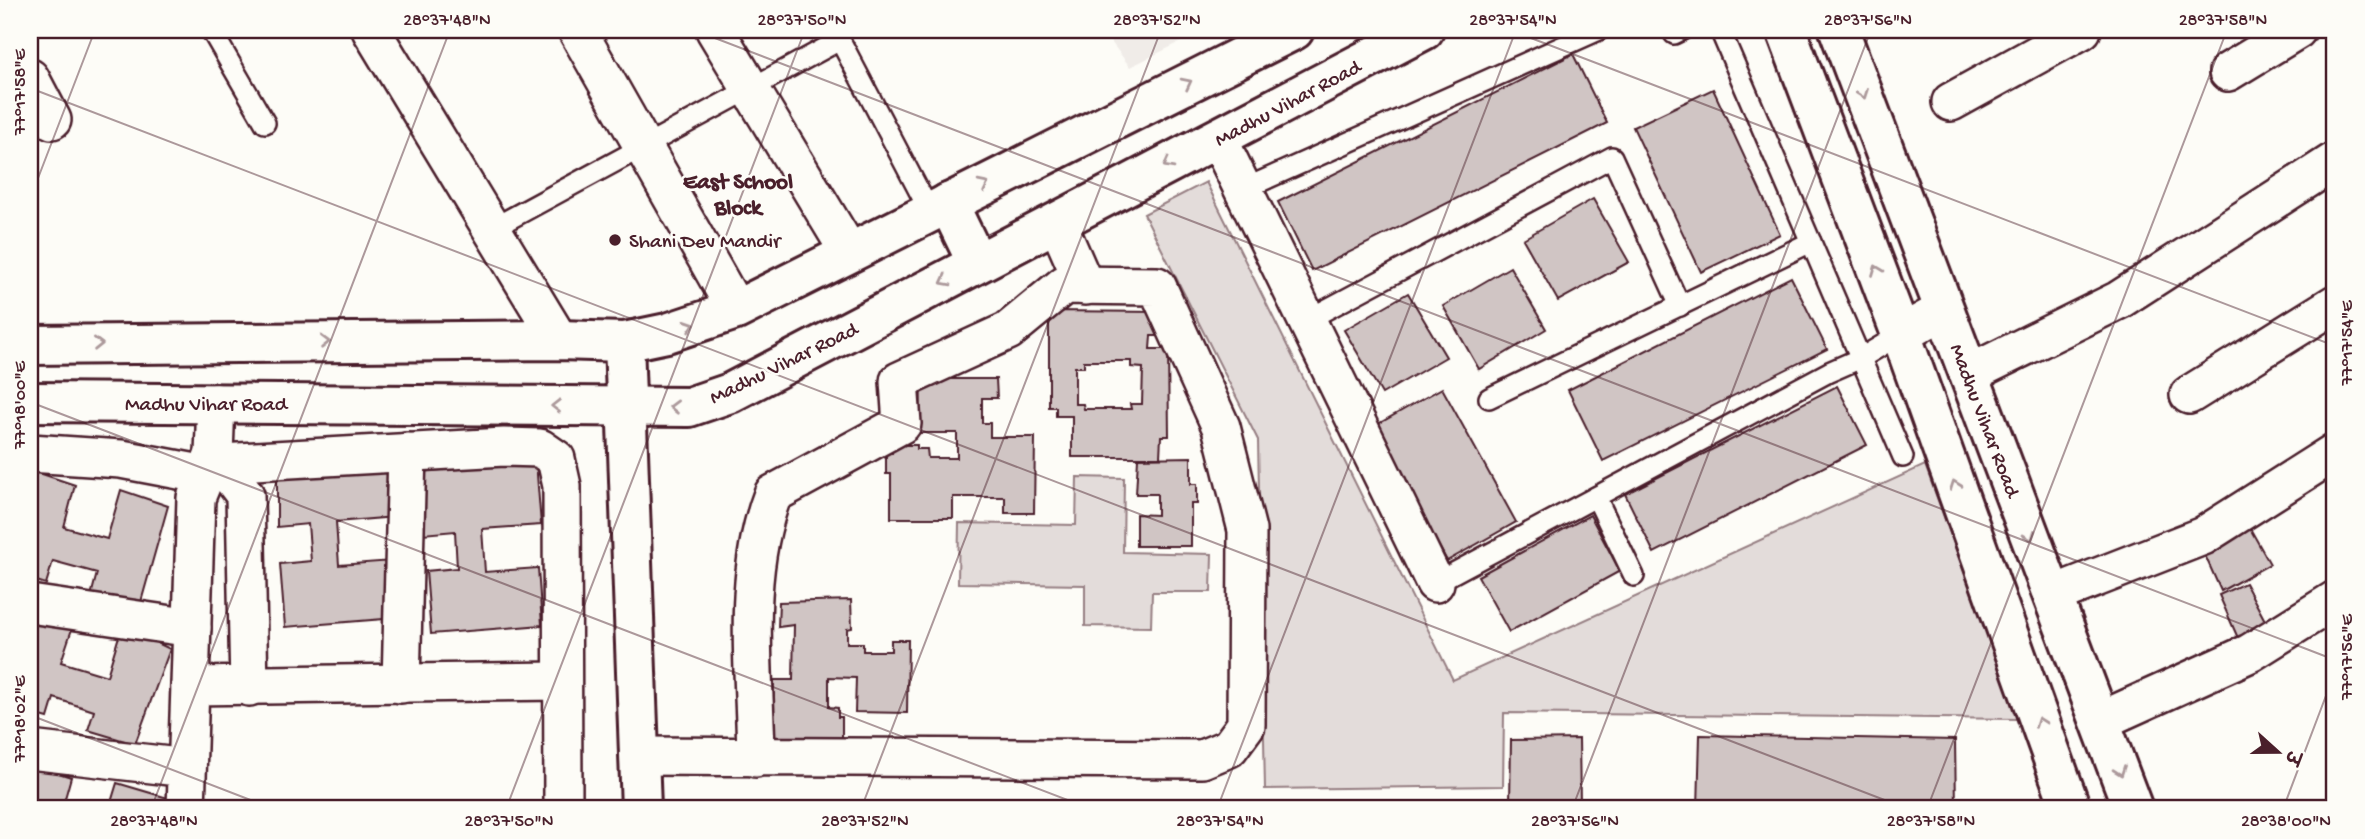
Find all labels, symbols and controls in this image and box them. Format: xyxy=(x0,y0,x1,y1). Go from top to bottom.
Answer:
text: 28°37'48"N xyxy=(403,11,491,32)
text: 28°37'50"N xyxy=(758,11,846,32)
text: 28°37'52"N xyxy=(1113,11,1201,32)
text: 28°37'54"N xyxy=(1469,11,1557,32)
text: 28°37'56"N xyxy=(1824,11,1912,32)
text: 28°37'58"N xyxy=(2179,11,2267,32)
text: 77°17'58"E xyxy=(11,48,32,136)
street label: Madhu Vihar Road xyxy=(1211,55,1368,154)
one-way arrow xyxy=(1180,78,1192,92)
one-way arrow xyxy=(1854,87,1868,99)
one-way arrow xyxy=(1163,155,1175,169)
district label: East School Block xyxy=(683,170,793,223)
one-way arrow xyxy=(976,180,989,194)
place label: Shani Dev Mandir xyxy=(629,231,782,256)
marker: Shani Dev Mandir xyxy=(607,232,623,248)
one-way arrow xyxy=(1871,264,1885,276)
one-way arrow xyxy=(940,272,952,286)
text: 77°17'54"E xyxy=(2338,300,2359,386)
street label: Madhu Vihar Road xyxy=(706,318,864,412)
one-way arrow xyxy=(684,319,696,333)
one-way arrow xyxy=(321,334,331,350)
one-way arrow xyxy=(93,336,104,352)
street label: Madhu Vihar Road xyxy=(1942,341,2024,503)
text: 77°18'00"E xyxy=(11,360,32,450)
street label: Madhu Vihar Road xyxy=(125,394,289,419)
one-way arrow xyxy=(550,398,561,413)
one-way arrow xyxy=(668,399,679,414)
one-way arrow xyxy=(1949,479,1963,491)
one-way arrow xyxy=(2021,529,2035,541)
text: 77°17'56"E xyxy=(2338,614,2359,701)
text: 77°18'02"E xyxy=(11,675,32,763)
one-way arrow xyxy=(2034,716,2048,729)
north arrow xyxy=(2242,716,2312,786)
text: उ xyxy=(2277,745,2304,769)
one-way arrow xyxy=(2112,765,2126,777)
text: 28°37'48"N xyxy=(110,812,198,833)
text: 28°37'50"N xyxy=(465,812,553,833)
text: 28°37'52"N xyxy=(821,812,909,833)
text: 28°37'54"N xyxy=(1176,812,1264,833)
text: 28°37'56"N xyxy=(1531,812,1619,833)
text: 28°37'58"N xyxy=(1887,812,1975,833)
text: 28°38'00"N xyxy=(2241,812,2331,833)

